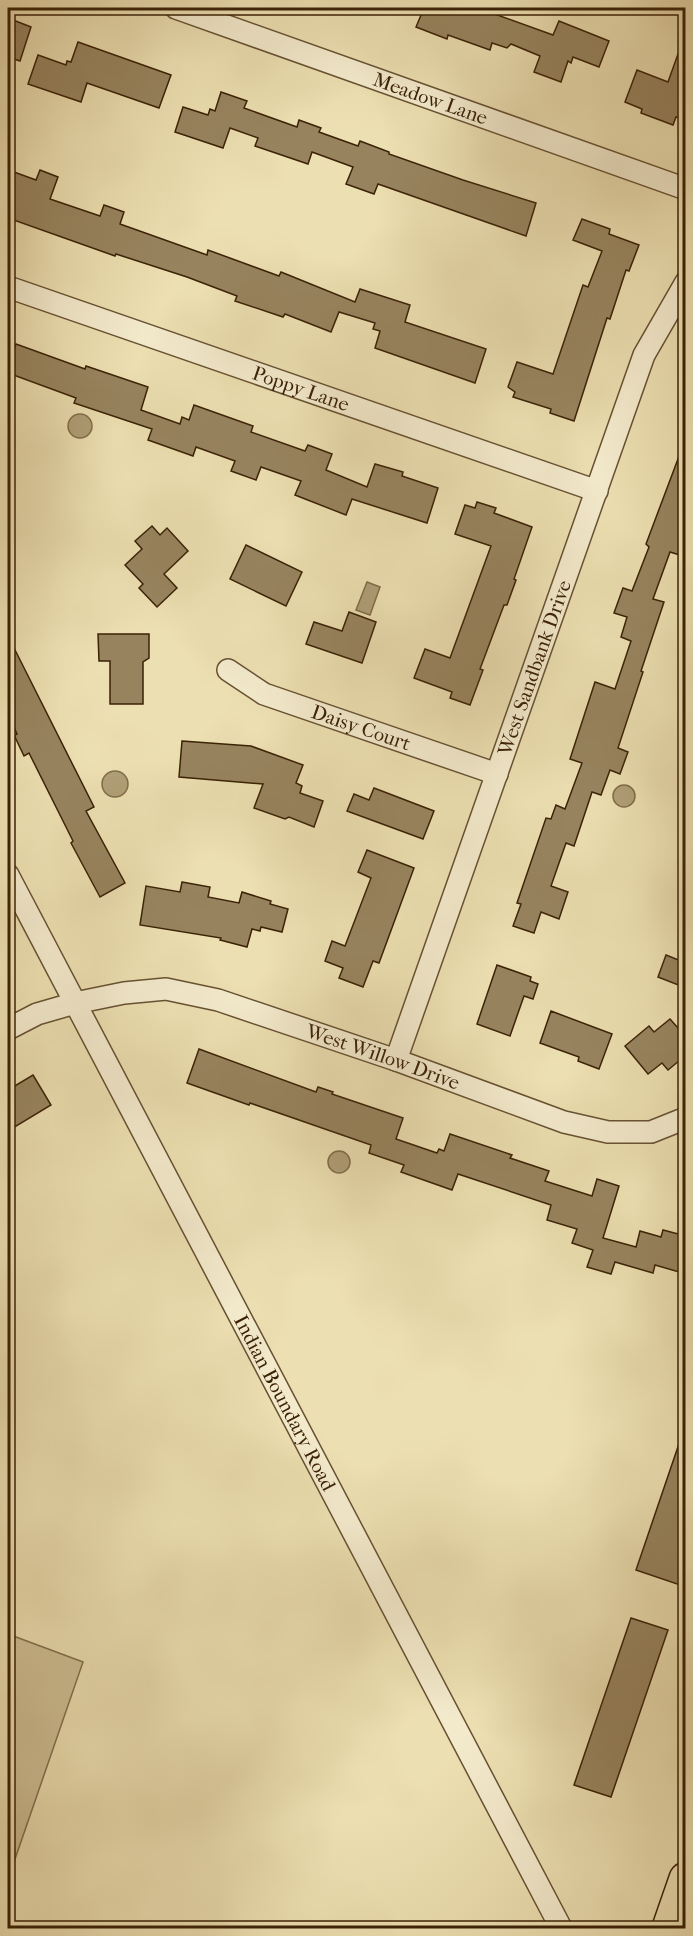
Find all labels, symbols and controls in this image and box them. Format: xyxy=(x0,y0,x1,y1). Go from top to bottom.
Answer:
street label: Meadow Lane xyxy=(370,68,491,130)
street label: Poppy Lane xyxy=(249,362,352,416)
street label: West Sandbank Drive xyxy=(493,577,576,759)
street label: Daisy Court xyxy=(308,700,414,755)
street label: West Willow Drive xyxy=(302,1019,463,1095)
street label: Indian Boundary Road xyxy=(229,1311,341,1496)

